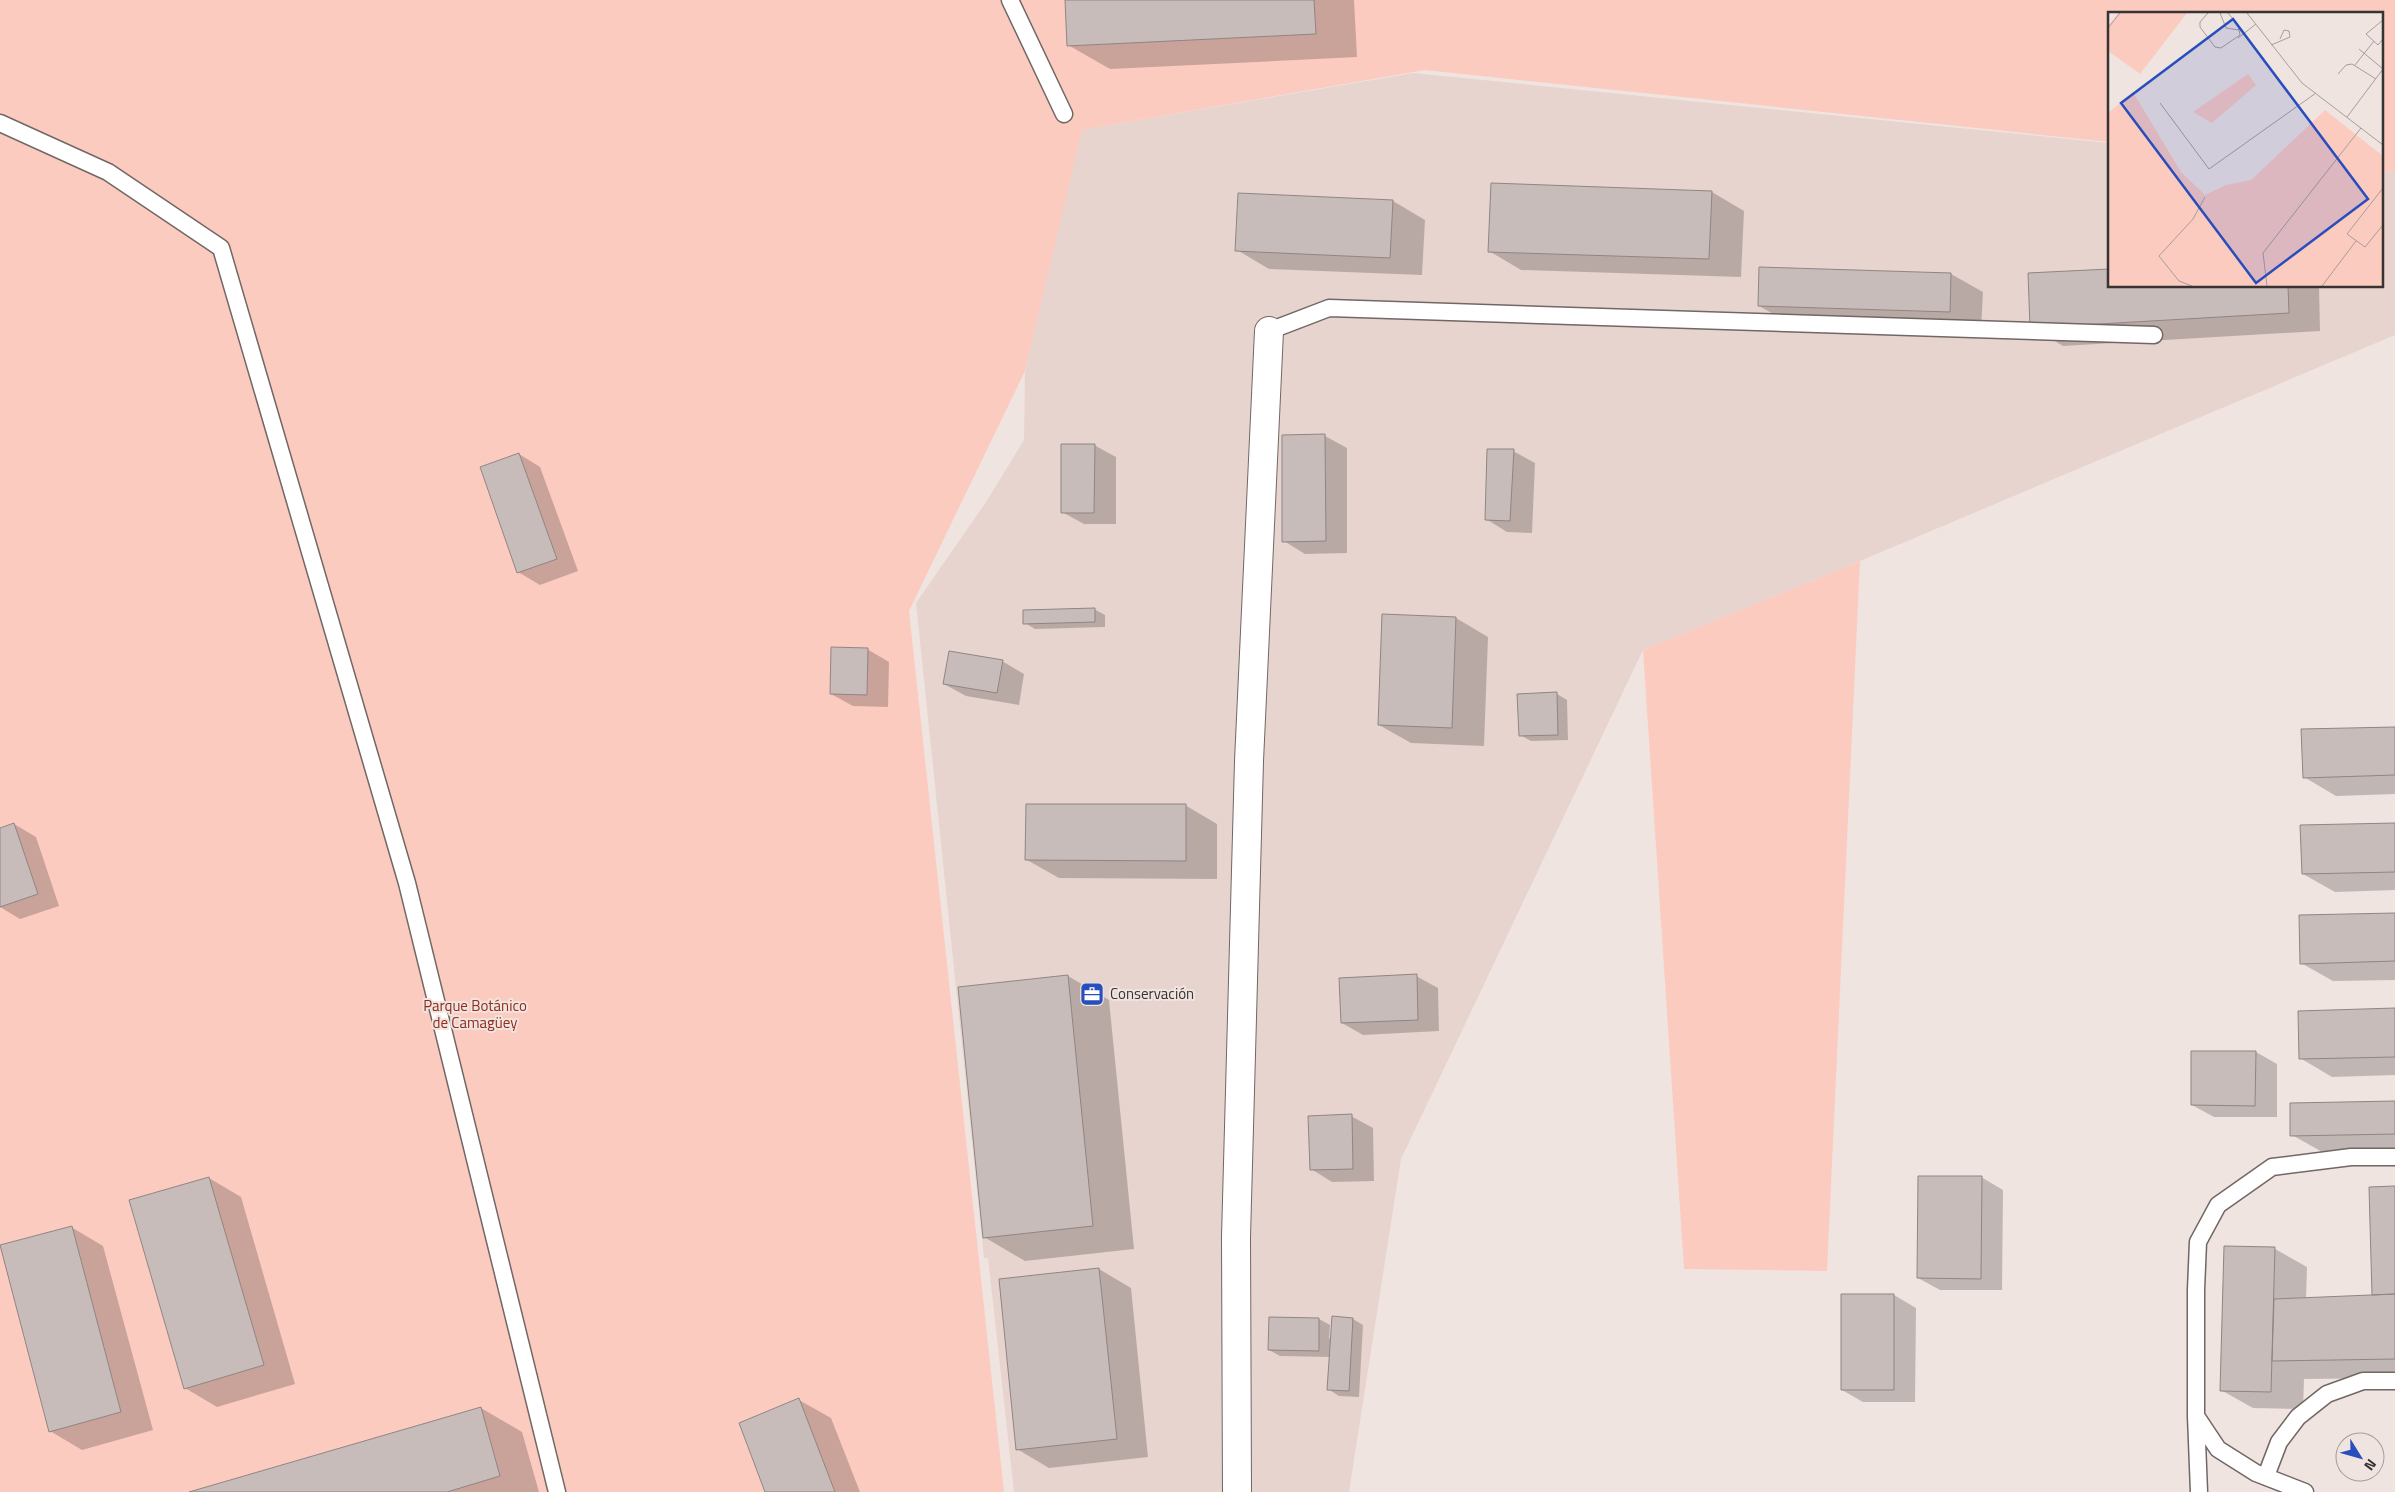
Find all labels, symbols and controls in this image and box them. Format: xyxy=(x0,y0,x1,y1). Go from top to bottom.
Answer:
inset map xyxy=(2108,12,2382,288)
office icon: Conservación xyxy=(1079,981,1105,1007)
place label: Conservación xyxy=(1110,982,1194,1005)
park label: Parque Botánico de Camagüey xyxy=(423,994,527,1034)
north arrow xyxy=(2335,1432,2385,1482)
text: N xyxy=(2359,1455,2382,1475)

